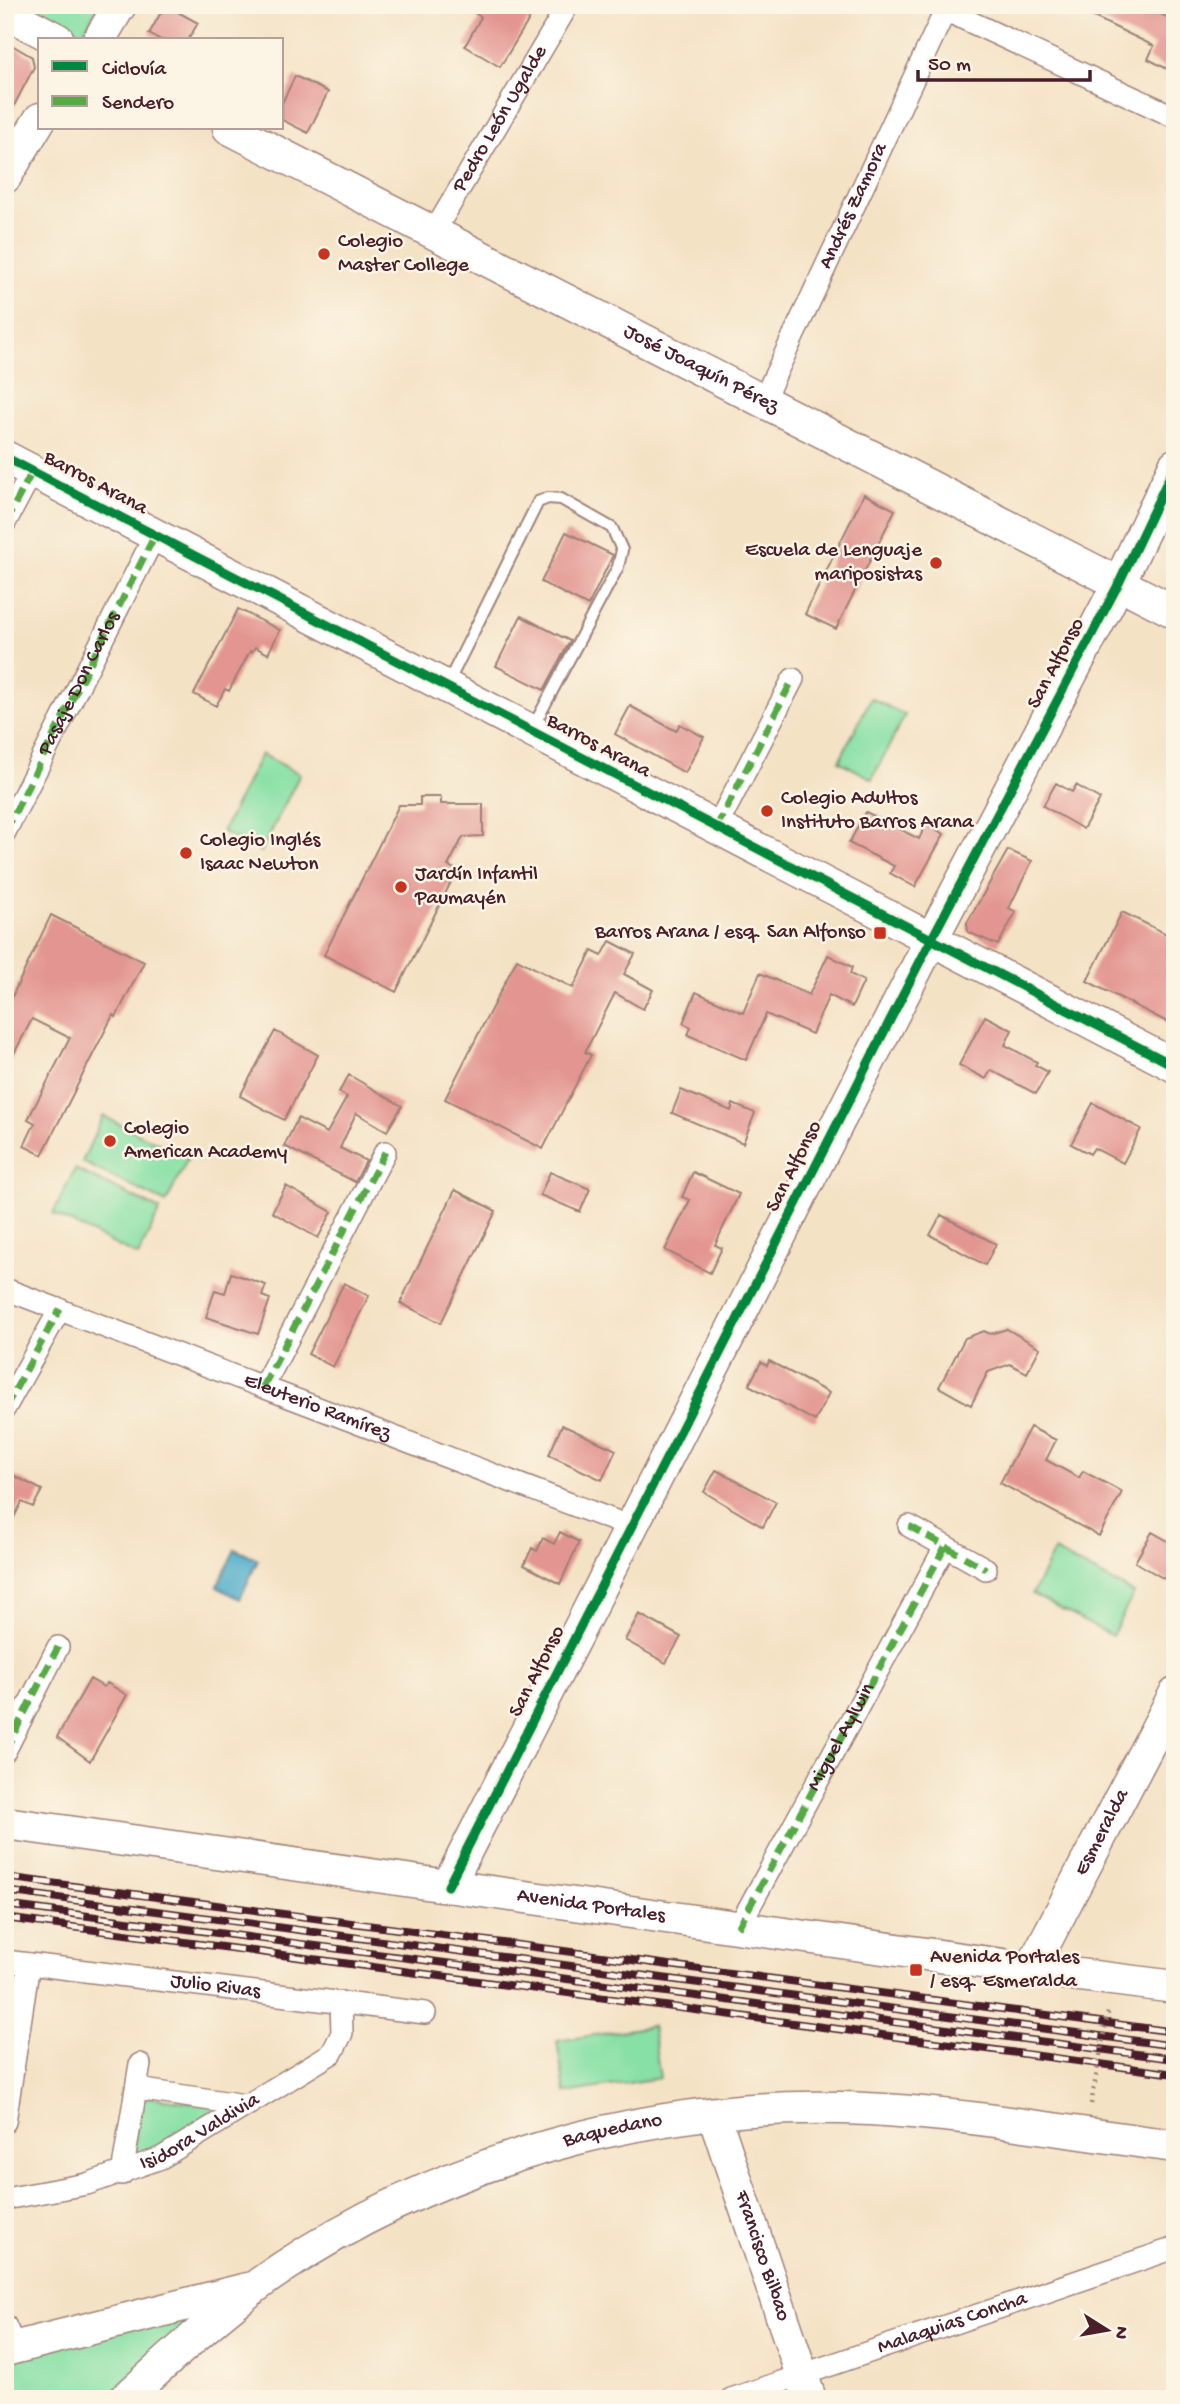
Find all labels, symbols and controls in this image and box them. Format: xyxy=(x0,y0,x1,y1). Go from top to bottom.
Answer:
legend xyxy=(38,38,284,130)
scale bar xyxy=(918,38,1089,82)
street label: Pedro León Ugalde xyxy=(447,40,554,198)
text: 50 m xyxy=(928,54,971,79)
text: Ciclovía xyxy=(102,58,167,83)
text: Sendero xyxy=(102,92,174,117)
street label: Andrés Zamora xyxy=(814,138,895,273)
place label: Colegio Master College xyxy=(338,230,470,279)
marker: Colegio Master College xyxy=(316,246,332,262)
street label: José Joaquín Pérez xyxy=(619,319,783,420)
street label: Barros Arana xyxy=(38,446,152,522)
place label: Escuela de Lenguaje mariposistas xyxy=(745,539,923,588)
marker: Escuela de Lenguaje mariposistas xyxy=(928,555,944,571)
street label: Pasaje Don Carlos xyxy=(33,607,127,761)
street label: San Alfonso xyxy=(1023,614,1091,714)
street label: Barros Arana xyxy=(541,709,655,785)
place label: Colegio Adultos Instituto Barros Arana xyxy=(781,787,975,836)
marker: Colegio Adultos Instituto Barros Arana xyxy=(759,803,775,819)
place label: Colegio Inglés Isaac Newton xyxy=(200,829,322,878)
marker: Colegio Inglés Isaac Newton xyxy=(178,845,194,861)
place label: Jardín Infantil Paumayén xyxy=(414,863,538,912)
marker: Jardín Infantil Paumayén xyxy=(393,879,409,895)
place label: Barros Arana / esq. San Alfonso xyxy=(594,921,866,946)
marker: Barros Arana / esq. San Alfonso xyxy=(872,925,888,941)
place label: Colegio American Academy xyxy=(124,1117,287,1166)
street label: San Alfonso xyxy=(761,1117,829,1217)
marker: Colegio American Academy xyxy=(102,1133,118,1149)
street label: Eleuterio Ramírez xyxy=(240,1368,395,1447)
street label: San Alfonso xyxy=(504,1622,572,1722)
street label: Miguel Aylwin xyxy=(802,1679,881,1796)
street label: Esmeralda xyxy=(1069,1784,1136,1880)
street label: Avenida Portales xyxy=(515,1884,668,1929)
place label: Avenida Portales / esq. Esmeralda xyxy=(930,1946,1081,1995)
marker: Avenida Portales / esq. Esmeralda xyxy=(908,1962,924,1978)
street label: Julio Rivas xyxy=(169,1969,263,2005)
street label: Isidora Valdivia xyxy=(137,2087,266,2177)
street label: Baquedano xyxy=(560,2108,664,2154)
street label: Francisco Bilbao xyxy=(728,2187,795,2325)
street label: Malaquias Concha xyxy=(875,2286,1032,2361)
north arrow xyxy=(1072,2296,1142,2366)
text: N xyxy=(1108,2324,1133,2341)

